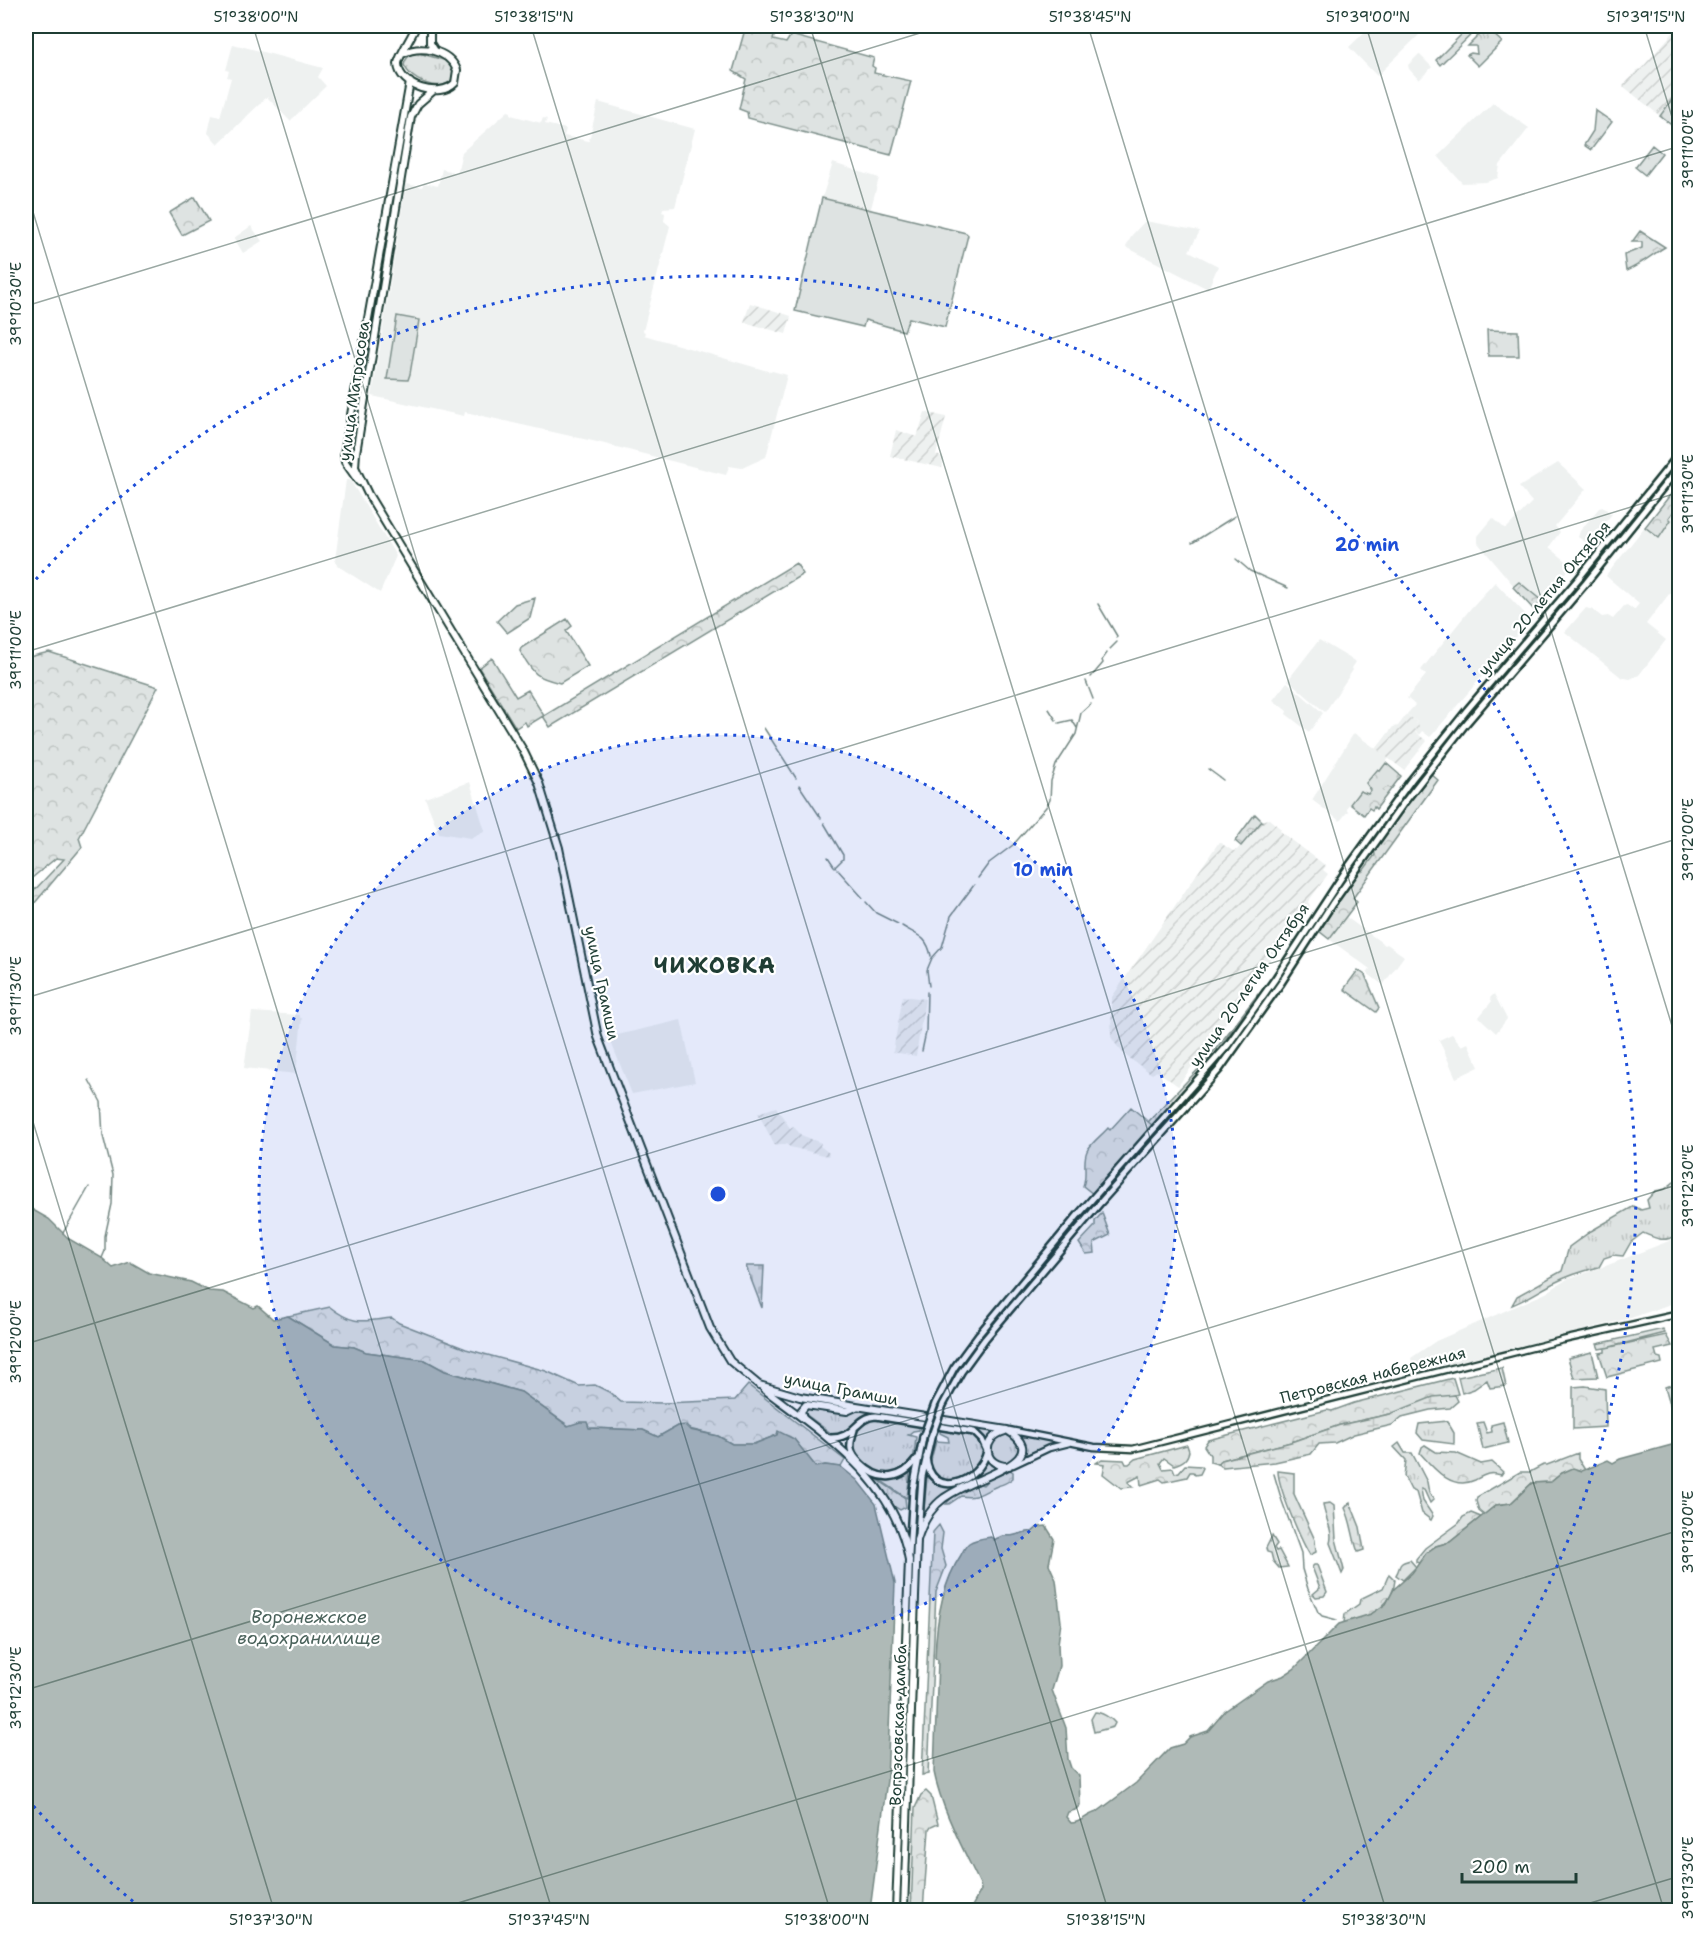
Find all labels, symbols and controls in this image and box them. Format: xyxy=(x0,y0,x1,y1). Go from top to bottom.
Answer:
text: 51°38'00"N xyxy=(214,7,298,27)
text: 51°38'15"N xyxy=(494,7,574,27)
text: 51°38'30"N xyxy=(770,7,854,27)
text: 51°38'45"N xyxy=(1049,7,1131,27)
text: 51°39'00"N xyxy=(1326,7,1410,27)
text: 51°39'15"N xyxy=(1606,7,1686,27)
text: 39°11'00"E xyxy=(1678,109,1698,189)
text: 39°10'30"E xyxy=(6,262,26,346)
street label: улица Матросова xyxy=(334,320,374,462)
text: 39°11'30"E xyxy=(1678,454,1698,534)
street label: улица 20-летия Октября xyxy=(1473,516,1615,680)
text: 20 min xyxy=(1335,533,1399,557)
text: 39°11'00"E xyxy=(6,610,26,690)
text: 39°12'00"E xyxy=(1678,798,1698,882)
text: 10 min xyxy=(1013,858,1073,882)
street label: улица 20-летия Октября xyxy=(1184,899,1314,1071)
street label: улица Грамши xyxy=(580,924,624,1042)
district label: ЧИЖОВКА xyxy=(654,951,776,980)
text: 39°11'30"E xyxy=(6,956,26,1036)
text: 39°12'30"E xyxy=(1678,1144,1698,1228)
centre of rings xyxy=(708,1184,728,1204)
text: 39°12'00"E xyxy=(6,1300,26,1384)
street label: Петровская набережная xyxy=(1278,1342,1468,1408)
street label: улица Грамши xyxy=(782,1368,900,1410)
text: 39°13'00"E xyxy=(1678,1490,1698,1574)
water label: Воронежское водохранилище xyxy=(237,1605,381,1650)
street label: Вогрэсовская дамба xyxy=(885,1644,911,1806)
text: 39°12'30"E xyxy=(6,1646,26,1730)
text: 39°13'30"E xyxy=(1678,1836,1698,1920)
scale bar xyxy=(1462,1846,1576,1884)
text: 200 m xyxy=(1471,1855,1530,1879)
text: 51°37'30"N xyxy=(229,1910,313,1930)
text: 51°37'45"N xyxy=(508,1910,590,1930)
text: 51°38'00"N xyxy=(785,1910,869,1930)
text: 51°38'15"N xyxy=(1066,1910,1146,1930)
text: 51°38'30"N xyxy=(1342,1910,1426,1930)

